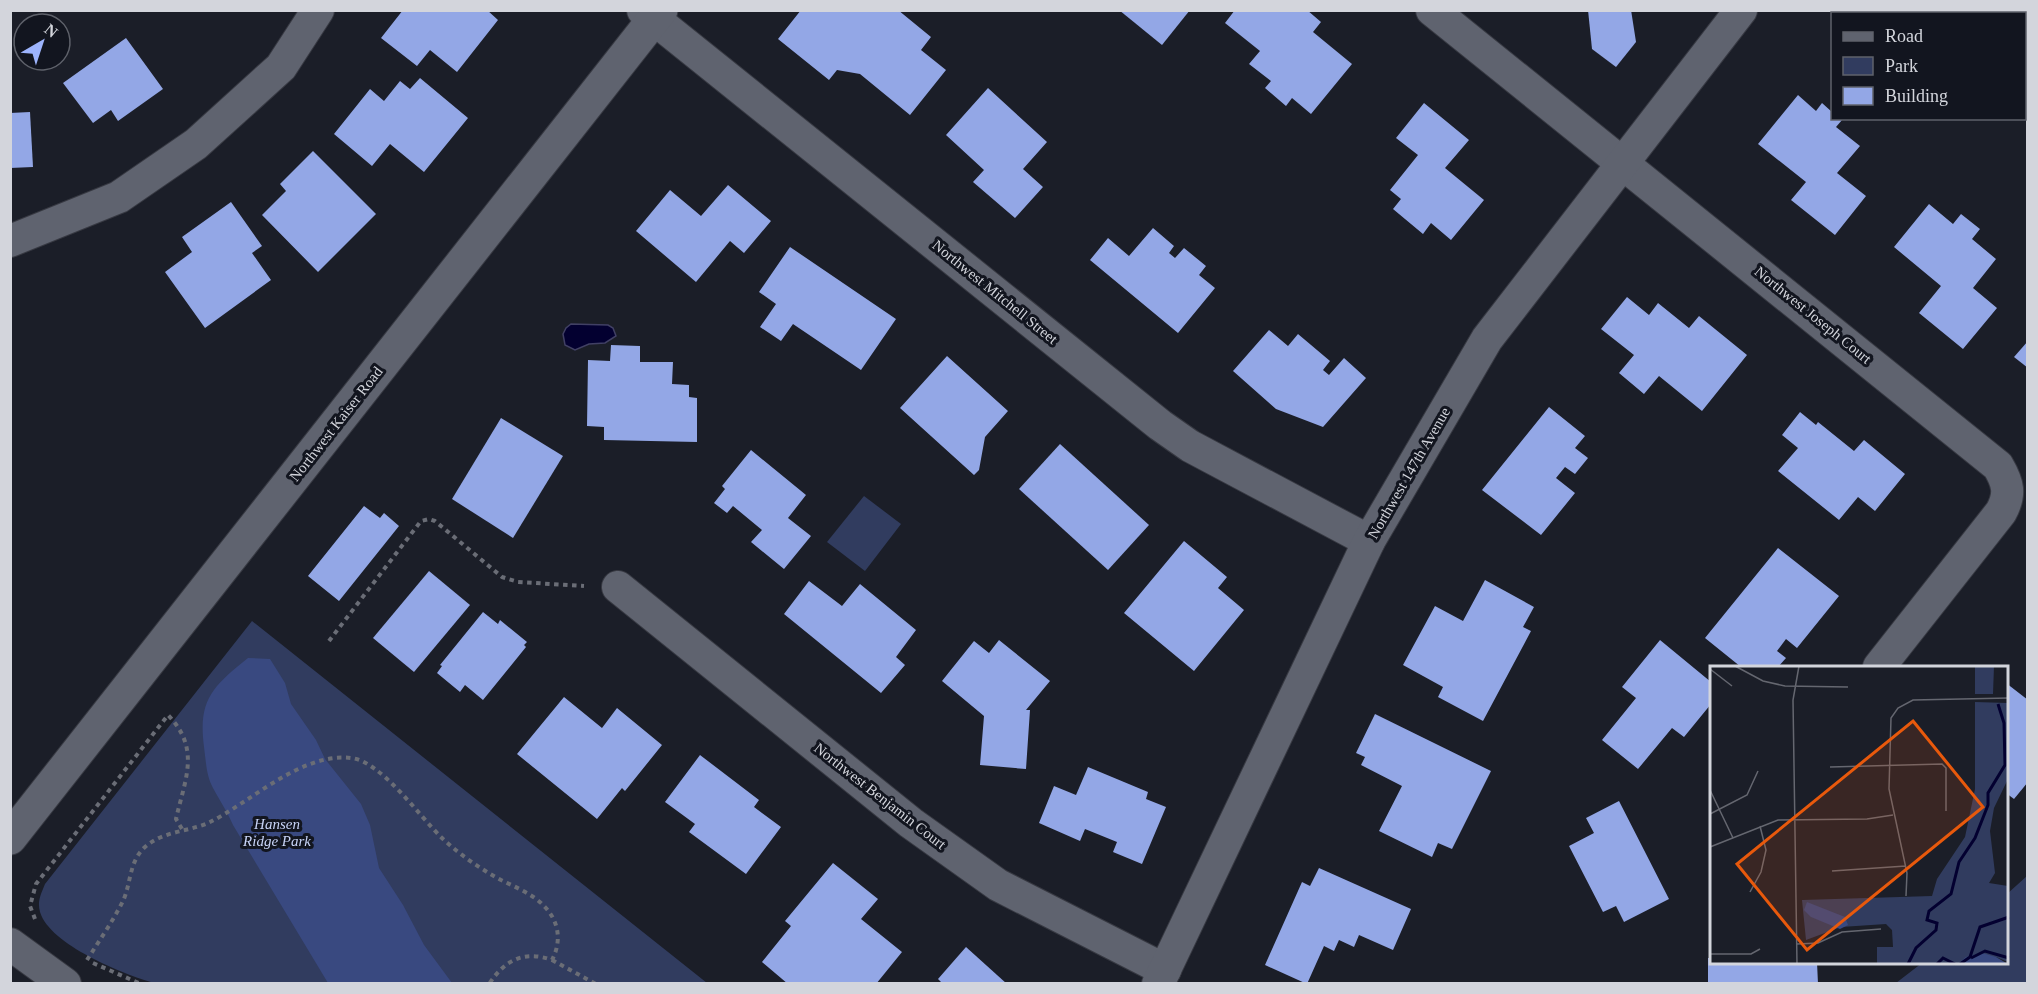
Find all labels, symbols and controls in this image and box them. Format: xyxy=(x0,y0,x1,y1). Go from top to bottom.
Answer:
north arrow xyxy=(12,12,72,72)
legend xyxy=(1831,12,2026,120)
text: N xyxy=(41,20,61,41)
text: Road xyxy=(1885,26,1923,46)
text: Park xyxy=(1885,56,1918,76)
text: Building xyxy=(1885,86,1948,106)
street label: Northwest Mitchell Street xyxy=(929,237,1061,348)
street label: Northwest Joseph Court xyxy=(1752,263,1875,367)
street label: Northwest Kaiser Road xyxy=(286,363,386,484)
street label: Northwest 147th Avenue xyxy=(1365,404,1453,541)
inset map xyxy=(1710,666,2008,964)
street label: Northwest Benjamin Court xyxy=(811,740,950,853)
park label: Hansen Ridge Park xyxy=(242,816,311,849)

